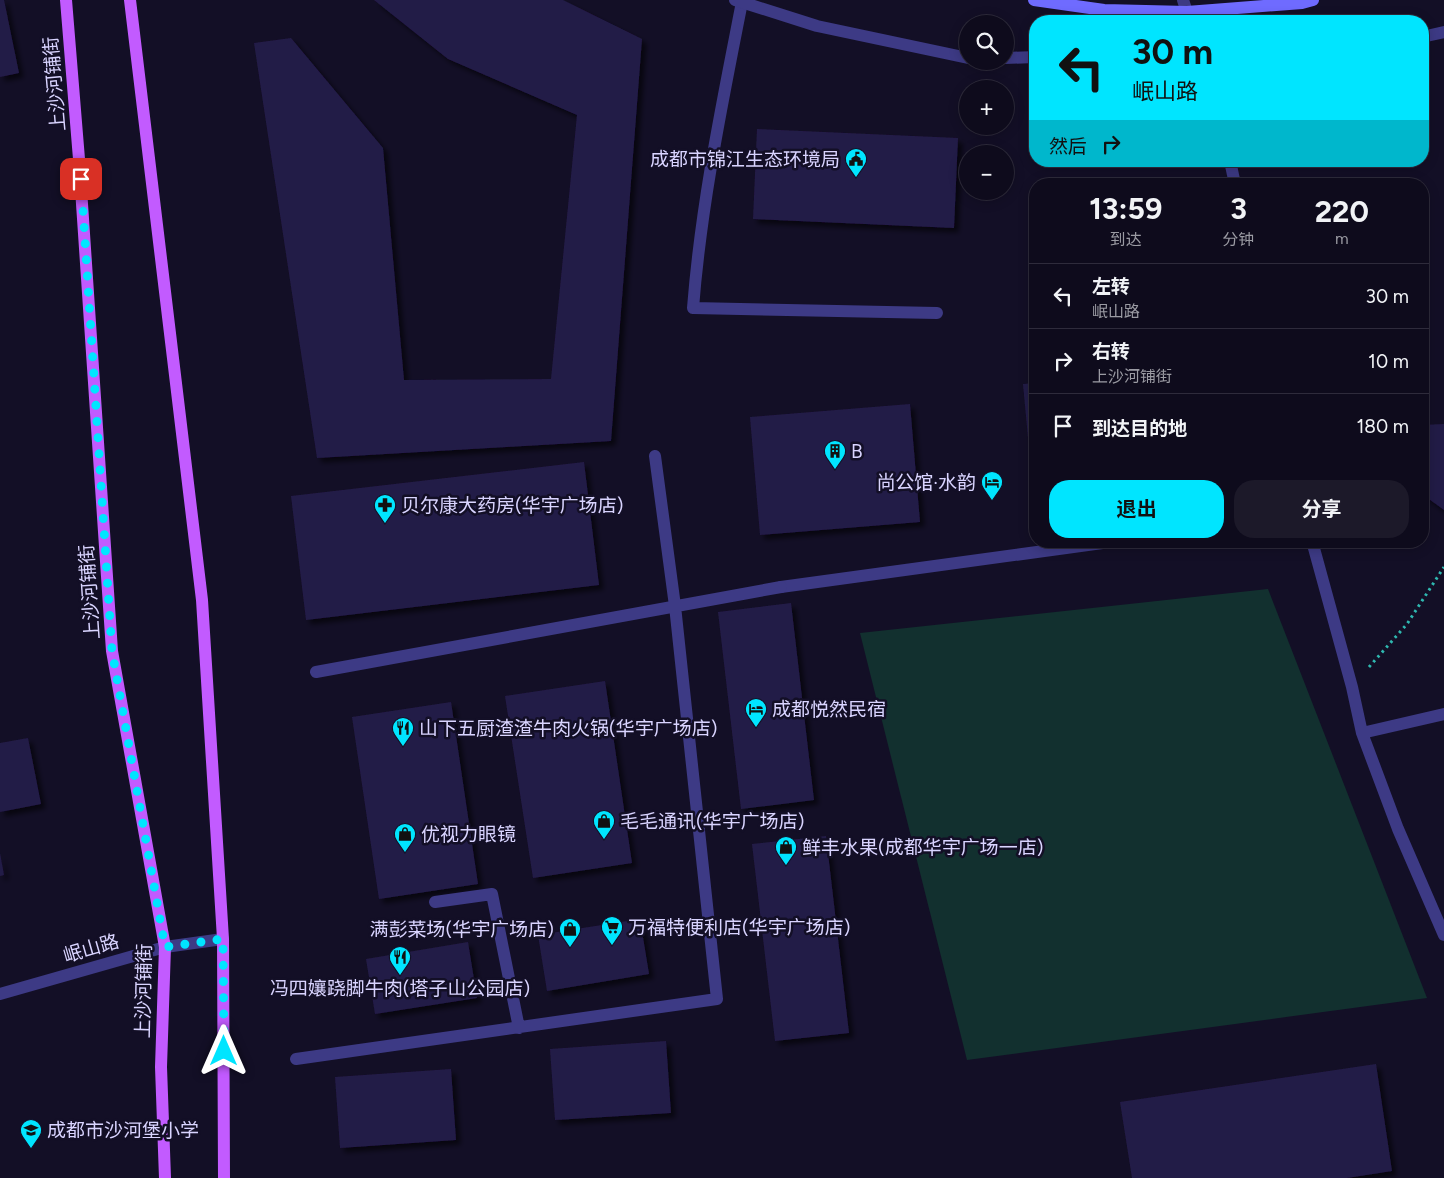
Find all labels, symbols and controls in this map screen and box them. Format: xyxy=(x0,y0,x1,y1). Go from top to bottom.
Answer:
map controls xyxy=(959,15,1014,200)
button: search xyxy=(959,15,1014,70)
text: 30 m xyxy=(1132,31,1213,73)
icon: left xyxy=(1049,35,1114,100)
street label: 上沙河铺街 xyxy=(39,36,70,132)
text: 岷山路 xyxy=(1132,78,1198,105)
button: + xyxy=(959,80,1014,135)
icon: right xyxy=(1097,130,1125,158)
text: 然后 xyxy=(1049,135,1087,158)
button: − xyxy=(959,145,1014,200)
public building icon: 成都市锦江生态环境局 xyxy=(844,147,868,178)
place label: 成都市锦江生态环境局 xyxy=(650,148,840,171)
pin xyxy=(60,158,102,200)
icon: arrive xyxy=(67,165,95,193)
text: 13:59 xyxy=(1089,190,1162,227)
text: 3 xyxy=(1230,190,1247,227)
text: 220 xyxy=(1315,193,1369,230)
text: m xyxy=(1335,229,1349,248)
text: 到达 xyxy=(1110,230,1142,249)
text: 分钟 xyxy=(1222,230,1255,249)
text: 左转 xyxy=(1092,275,1130,298)
icon: left xyxy=(1049,282,1077,310)
text: 30 m xyxy=(1366,285,1409,308)
text: 岷山路 xyxy=(1092,302,1140,321)
text: 右转 xyxy=(1092,340,1130,363)
icon: right xyxy=(1049,347,1077,375)
text: 10 m xyxy=(1368,350,1409,373)
text: 上沙河铺街 xyxy=(1092,367,1172,386)
icon: arrive xyxy=(1049,412,1077,440)
text: 180 m xyxy=(1356,415,1409,438)
text: 到达目的地 xyxy=(1092,417,1187,440)
building icon: B xyxy=(823,439,847,470)
place label: B xyxy=(851,440,863,463)
hotel icon: 尚公馆·水韵 xyxy=(980,470,1004,501)
place label: 尚公馆·水韵 xyxy=(876,471,976,494)
button: 退出 xyxy=(1049,480,1224,538)
button: 分享 xyxy=(1234,480,1409,538)
pharmacy icon: 贝尔康大药房(华宇广场店) xyxy=(373,493,397,524)
place label: 贝尔康大药房(华宇广场店) xyxy=(401,494,623,517)
street label: 上沙河铺街 xyxy=(75,544,104,640)
hotel icon: 成都悦然民宿 xyxy=(744,697,768,728)
place label: 成都悦然民宿 xyxy=(772,698,886,721)
restaurant icon: 山下五厨渣渣牛肉火锅(华宇广场店) xyxy=(391,716,415,747)
place label: 山下五厨渣渣牛肉火锅(华宇广场店) xyxy=(419,717,717,740)
shop icon: 毛毛通讯(华宇广场店) xyxy=(592,809,616,840)
place label: 毛毛通讯(华宇广场店) xyxy=(620,810,804,833)
shop icon: 优视力眼镜 xyxy=(393,822,417,853)
place label: 优视力眼镜 xyxy=(421,823,516,846)
shop icon: 鲜丰水果(成都华宇广场一店) xyxy=(774,835,798,866)
place label: 鲜丰水果(成都华宇广场一店) xyxy=(802,836,1043,859)
supermarket icon: 万福特便利店(华宇广场店) xyxy=(600,915,624,946)
place label: 万福特便利店(华宇广场店) xyxy=(628,916,850,939)
shop icon: 满彭菜场(华宇广场店) xyxy=(558,917,582,948)
place label: 满彭菜场(华宇广场店) xyxy=(370,918,554,941)
street label: 岷山路 xyxy=(61,930,122,967)
street label: 上沙河铺街 xyxy=(131,943,156,1039)
restaurant icon: 冯四孃跷脚牛肉(塔子山公园店) xyxy=(388,945,412,976)
place label: 冯四孃跷脚牛肉(塔子山公园店) xyxy=(270,977,530,1000)
position arrow xyxy=(197,1024,249,1076)
school or university icon: 成都市沙河堡小学 xyxy=(19,1118,43,1149)
place label: 成都市沙河堡小学 xyxy=(47,1119,199,1142)

